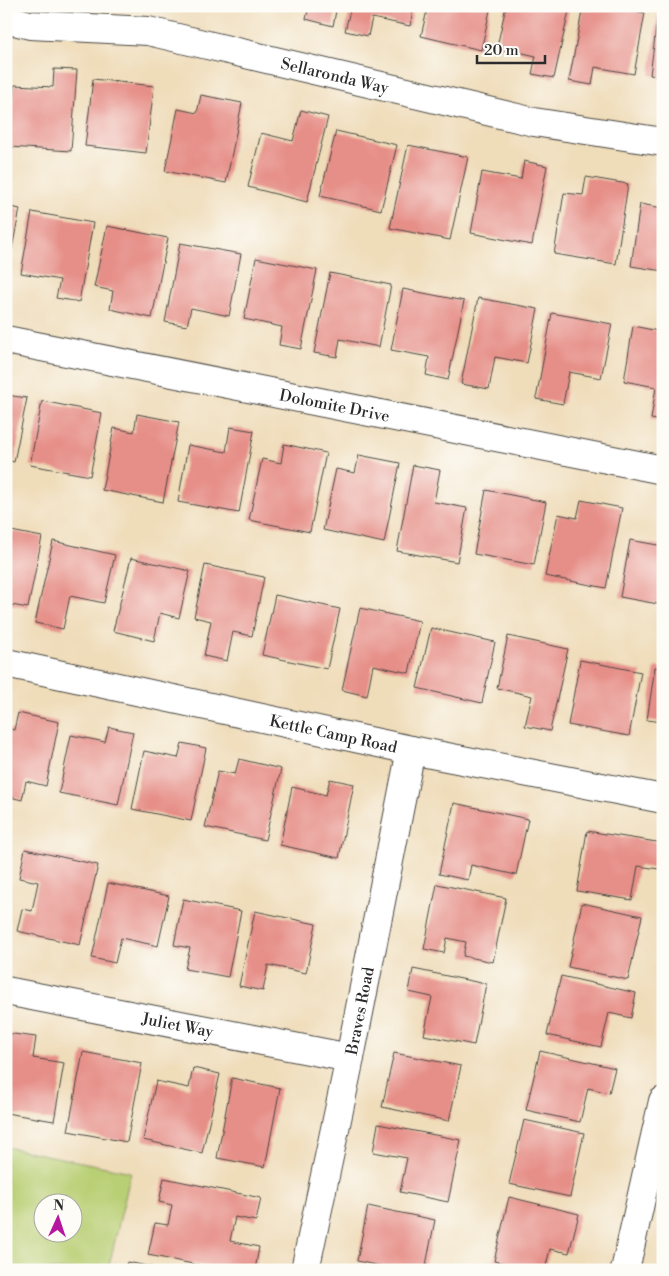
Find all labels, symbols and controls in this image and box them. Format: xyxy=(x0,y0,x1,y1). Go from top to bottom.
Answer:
scale bar xyxy=(477,32,544,64)
text: 20 m xyxy=(484,41,519,60)
street label: Sellaronda Way xyxy=(279,54,391,98)
street label: Dolomite Drive xyxy=(278,385,391,427)
street label: Kettle Camp Road xyxy=(268,711,399,758)
street label: Braves Road xyxy=(342,965,379,1058)
street label: Juliet Way xyxy=(139,1009,215,1042)
north arrow xyxy=(32,1194,82,1244)
text: N xyxy=(53,1197,65,1215)

